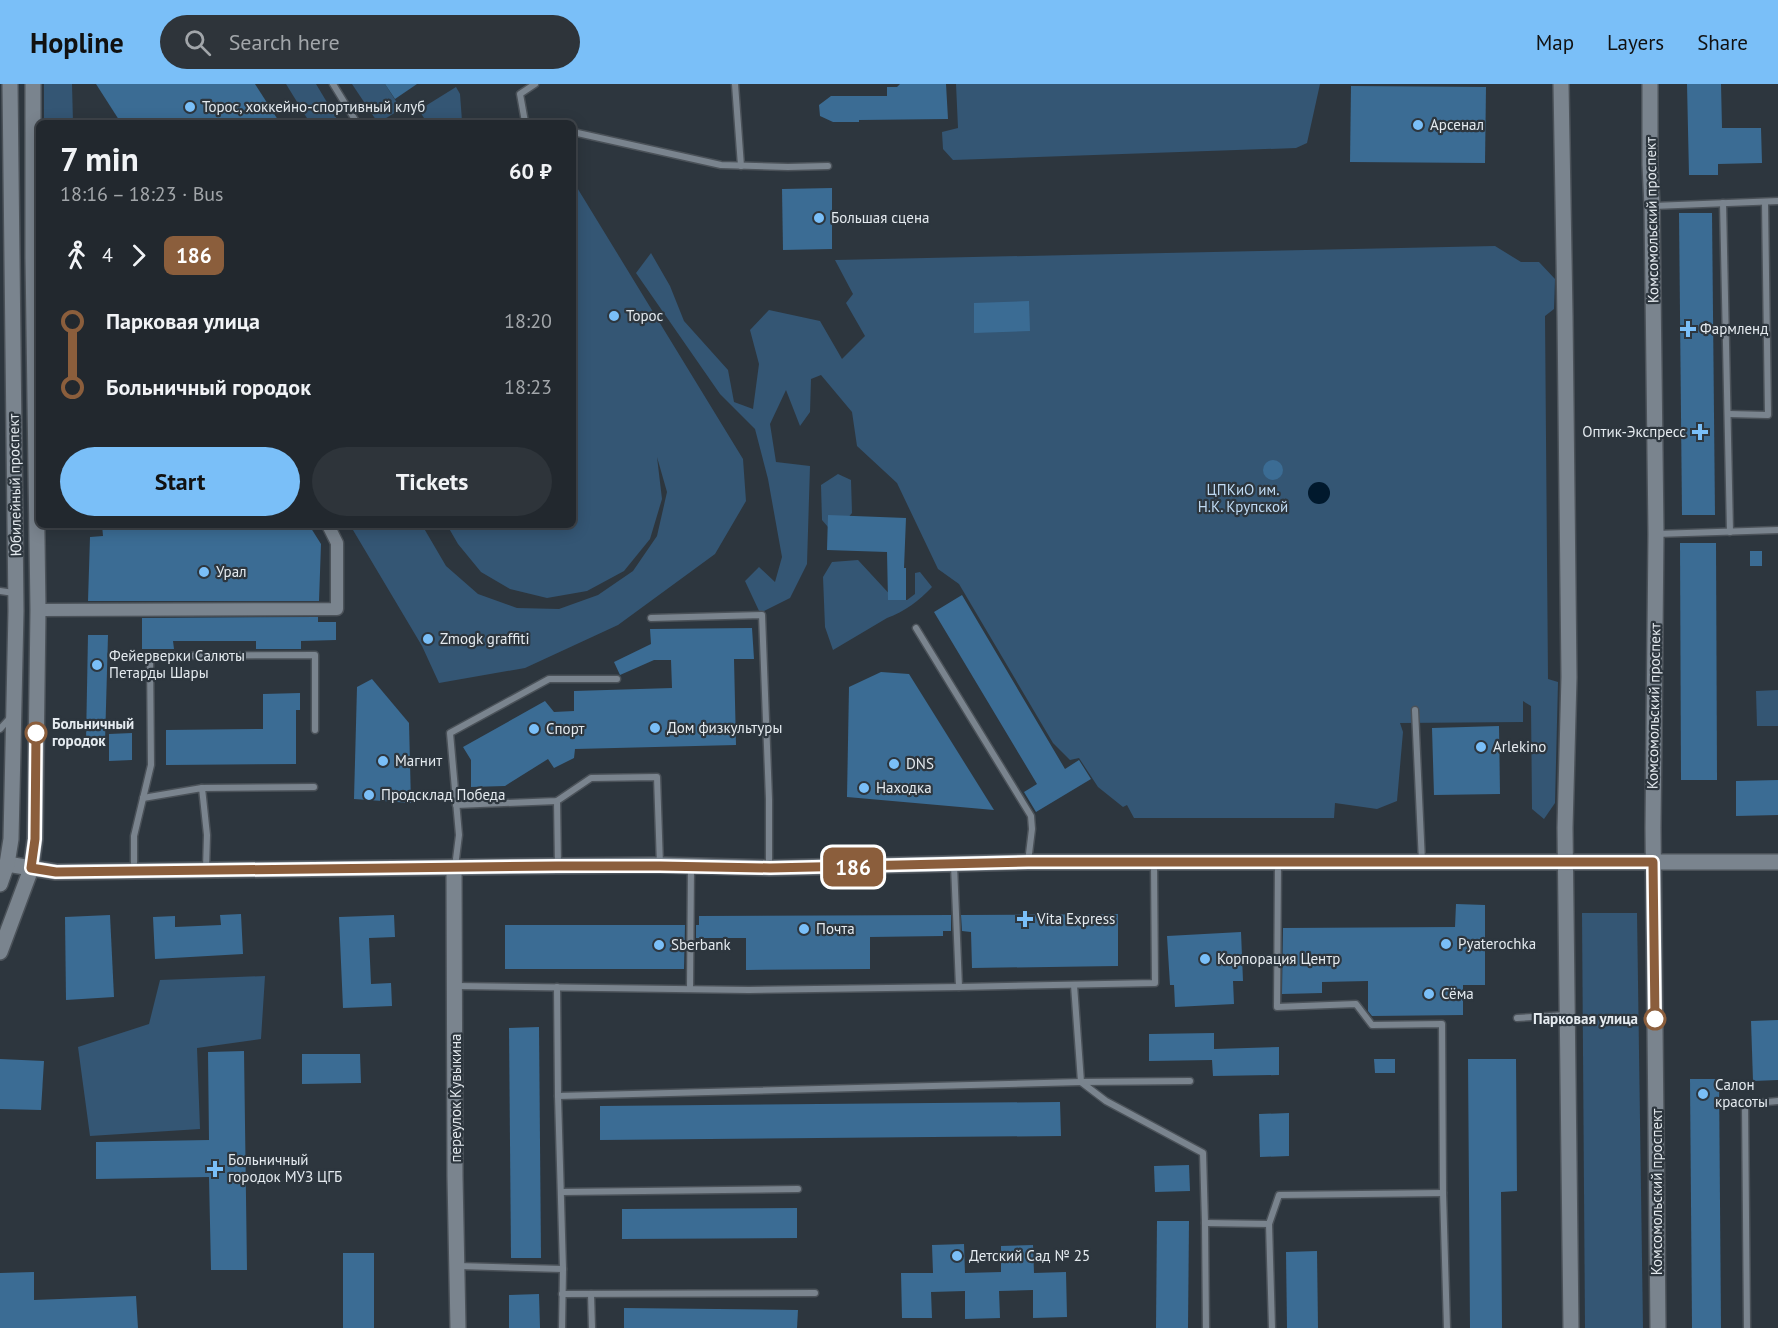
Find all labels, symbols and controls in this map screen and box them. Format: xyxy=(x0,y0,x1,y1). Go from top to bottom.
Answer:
search box xyxy=(160,15,580,69)
text: Hopline xyxy=(30,24,124,61)
icon: search xyxy=(181,26,214,59)
text: Search here xyxy=(229,28,340,56)
text: Map xyxy=(1536,29,1574,56)
text: Layers xyxy=(1607,29,1664,56)
text: Share xyxy=(1697,29,1748,56)
place label: Торос, хоккейно-спортивный клуб xyxy=(202,97,425,116)
marker: Торос, хоккейно-спортивный клуб xyxy=(183,100,197,114)
place label: Арсенал xyxy=(1430,115,1484,134)
marker: Арсенал xyxy=(1411,118,1425,132)
text: 7 min xyxy=(60,137,139,180)
street label: Комсомольский проспект xyxy=(1641,137,1662,303)
text: 60 ₽ xyxy=(509,157,552,185)
text: 18:16 – 18:23 · Bus xyxy=(60,181,224,207)
place label: Большая сцена xyxy=(831,208,929,227)
marker: Большая сцена xyxy=(812,211,826,225)
icon: walk xyxy=(60,239,93,272)
icon: forward xyxy=(122,239,155,272)
text: 4 xyxy=(102,242,113,268)
text: 186 xyxy=(176,242,212,269)
place label: Торос xyxy=(626,306,664,325)
text: Парковая улица xyxy=(106,307,260,335)
text: 18:20 xyxy=(504,308,552,334)
marker: Торос xyxy=(607,309,621,323)
place label: Фармленд xyxy=(1700,319,1768,338)
marker: Фармленд xyxy=(1681,322,1695,336)
text: Больничный городок xyxy=(106,373,311,401)
text: 18:23 xyxy=(504,374,552,400)
street label: Юбилейный проспект xyxy=(4,413,25,557)
place label: Оптик-Экспресс xyxy=(1582,422,1686,441)
marker: Оптик-Экспресс xyxy=(1691,423,1709,441)
button: Start xyxy=(60,447,300,516)
button: Tickets xyxy=(312,447,552,516)
park label: ЦПКиО им. Н.К. Крупской xyxy=(1198,480,1288,516)
place label: Урал xyxy=(216,562,247,581)
marker: Урал xyxy=(197,565,211,579)
street label: Комсомольский проспект xyxy=(1643,623,1664,789)
place label: Zmogk graffiti xyxy=(440,629,529,648)
marker: Zmogk graffiti xyxy=(421,632,435,646)
place label: Фейерверки Салюты Петарды Шары xyxy=(109,646,245,682)
marker: Фейерверки Салюты Петарды Шары xyxy=(90,658,104,672)
place label: Больничный городок xyxy=(52,714,134,750)
place label: Дом физкультуры xyxy=(667,718,782,737)
place label: Спорт xyxy=(546,719,585,738)
marker: Дом физкультуры xyxy=(648,721,662,735)
marker: Больничный городок xyxy=(25,722,47,744)
marker: Спорт xyxy=(527,722,541,736)
place label: Arlekino xyxy=(1493,737,1546,756)
marker: Arlekino xyxy=(1474,740,1488,754)
place label: Магнит xyxy=(395,751,442,770)
marker: Магнит xyxy=(376,754,390,768)
place label: DNS xyxy=(906,754,934,773)
marker: DNS xyxy=(887,757,901,771)
place label: Находка xyxy=(876,778,932,797)
marker: Находка xyxy=(857,781,871,795)
place label: Продсклад Победа xyxy=(381,785,505,804)
marker: Продсклад Победа xyxy=(362,788,376,802)
line badge: 186 xyxy=(818,848,888,886)
text: 186 xyxy=(835,854,871,881)
place label: Vita Express xyxy=(1036,909,1115,928)
marker: Vita Express xyxy=(1018,912,1032,926)
place label: Почта xyxy=(816,919,855,938)
marker: Почта xyxy=(797,922,811,936)
place label: Pyaterochka xyxy=(1458,934,1536,953)
place label: Sberbank xyxy=(671,935,732,954)
marker: Pyaterochka xyxy=(1439,937,1453,951)
marker: Sberbank xyxy=(652,938,666,952)
place label: Корпорация Центр xyxy=(1217,949,1340,968)
marker: Корпорация Центр xyxy=(1198,952,1212,966)
place label: Сёма xyxy=(1441,984,1474,1003)
marker: Сёма xyxy=(1422,987,1436,1001)
marker: Парковая улица xyxy=(1644,1008,1666,1030)
place label: Парковая улица xyxy=(1533,1009,1638,1028)
street label: переулок Кувыкина xyxy=(446,1033,465,1163)
place label: Салон красоты xyxy=(1715,1075,1768,1111)
marker: Салон красоты xyxy=(1696,1087,1710,1101)
street label: Комсомольский проспект xyxy=(1647,1109,1666,1275)
place label: Больничный городок МУЗ ЦГБ xyxy=(228,1150,342,1186)
marker: Больничный городок МУЗ ЦГБ xyxy=(206,1160,224,1178)
place label: Детский Сад № 25 xyxy=(969,1246,1090,1265)
marker: Детский Сад № 25 xyxy=(950,1249,964,1263)

